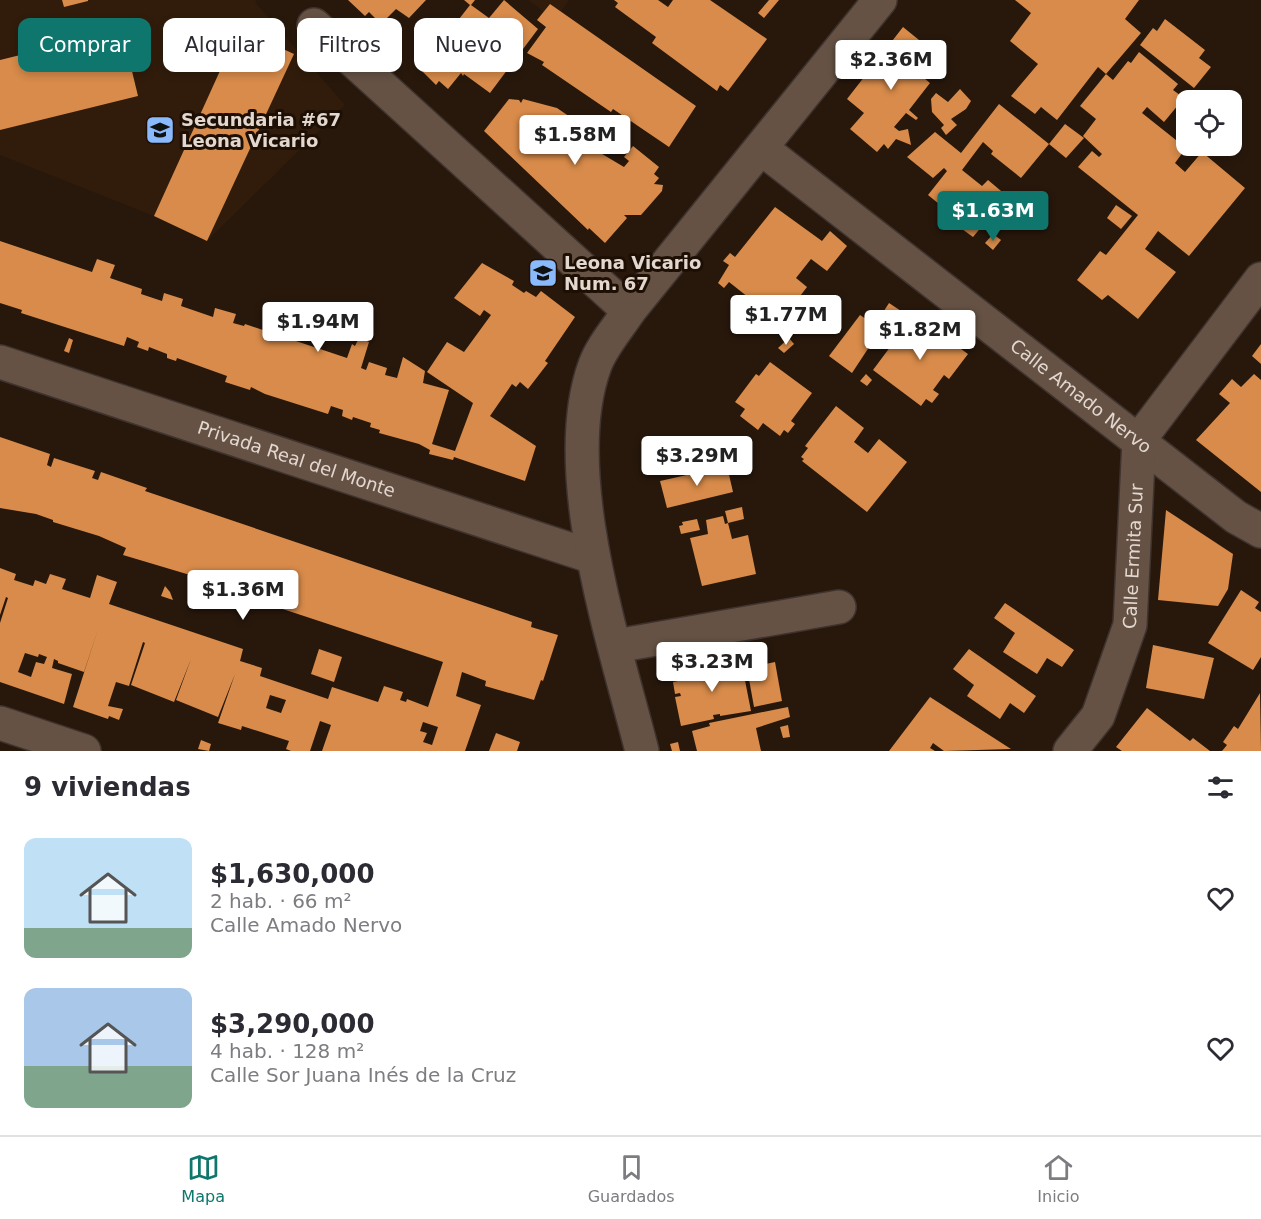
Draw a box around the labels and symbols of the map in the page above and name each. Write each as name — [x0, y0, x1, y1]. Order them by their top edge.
pin: $2.36M — [842, 40, 940, 91]
place label: Secundaria #67 Leona Vicario — [181, 109, 341, 151]
school or university icon: Secundaria #67 Leona Vicario — [144, 114, 176, 146]
pin: $1.58M — [526, 115, 624, 166]
pin: $1.63M — [944, 191, 1042, 242]
place label: Leona Vicario Num. 67 — [564, 252, 701, 294]
school or university icon: Leona Vicario Num. 67 — [527, 257, 559, 289]
pin: $1.77M — [737, 295, 835, 346]
pin: $1.94M — [269, 302, 367, 353]
pin: $1.82M — [871, 310, 969, 361]
street label: Calle Amado Nervo — [1006, 335, 1156, 457]
street label: Privada Real del Monte — [195, 417, 398, 501]
pin: $3.29M — [648, 436, 746, 487]
street label: Calle Ermita Sur — [1119, 483, 1147, 630]
pin: $1.36M — [194, 570, 292, 621]
pin: $3.23M — [663, 642, 761, 693]

